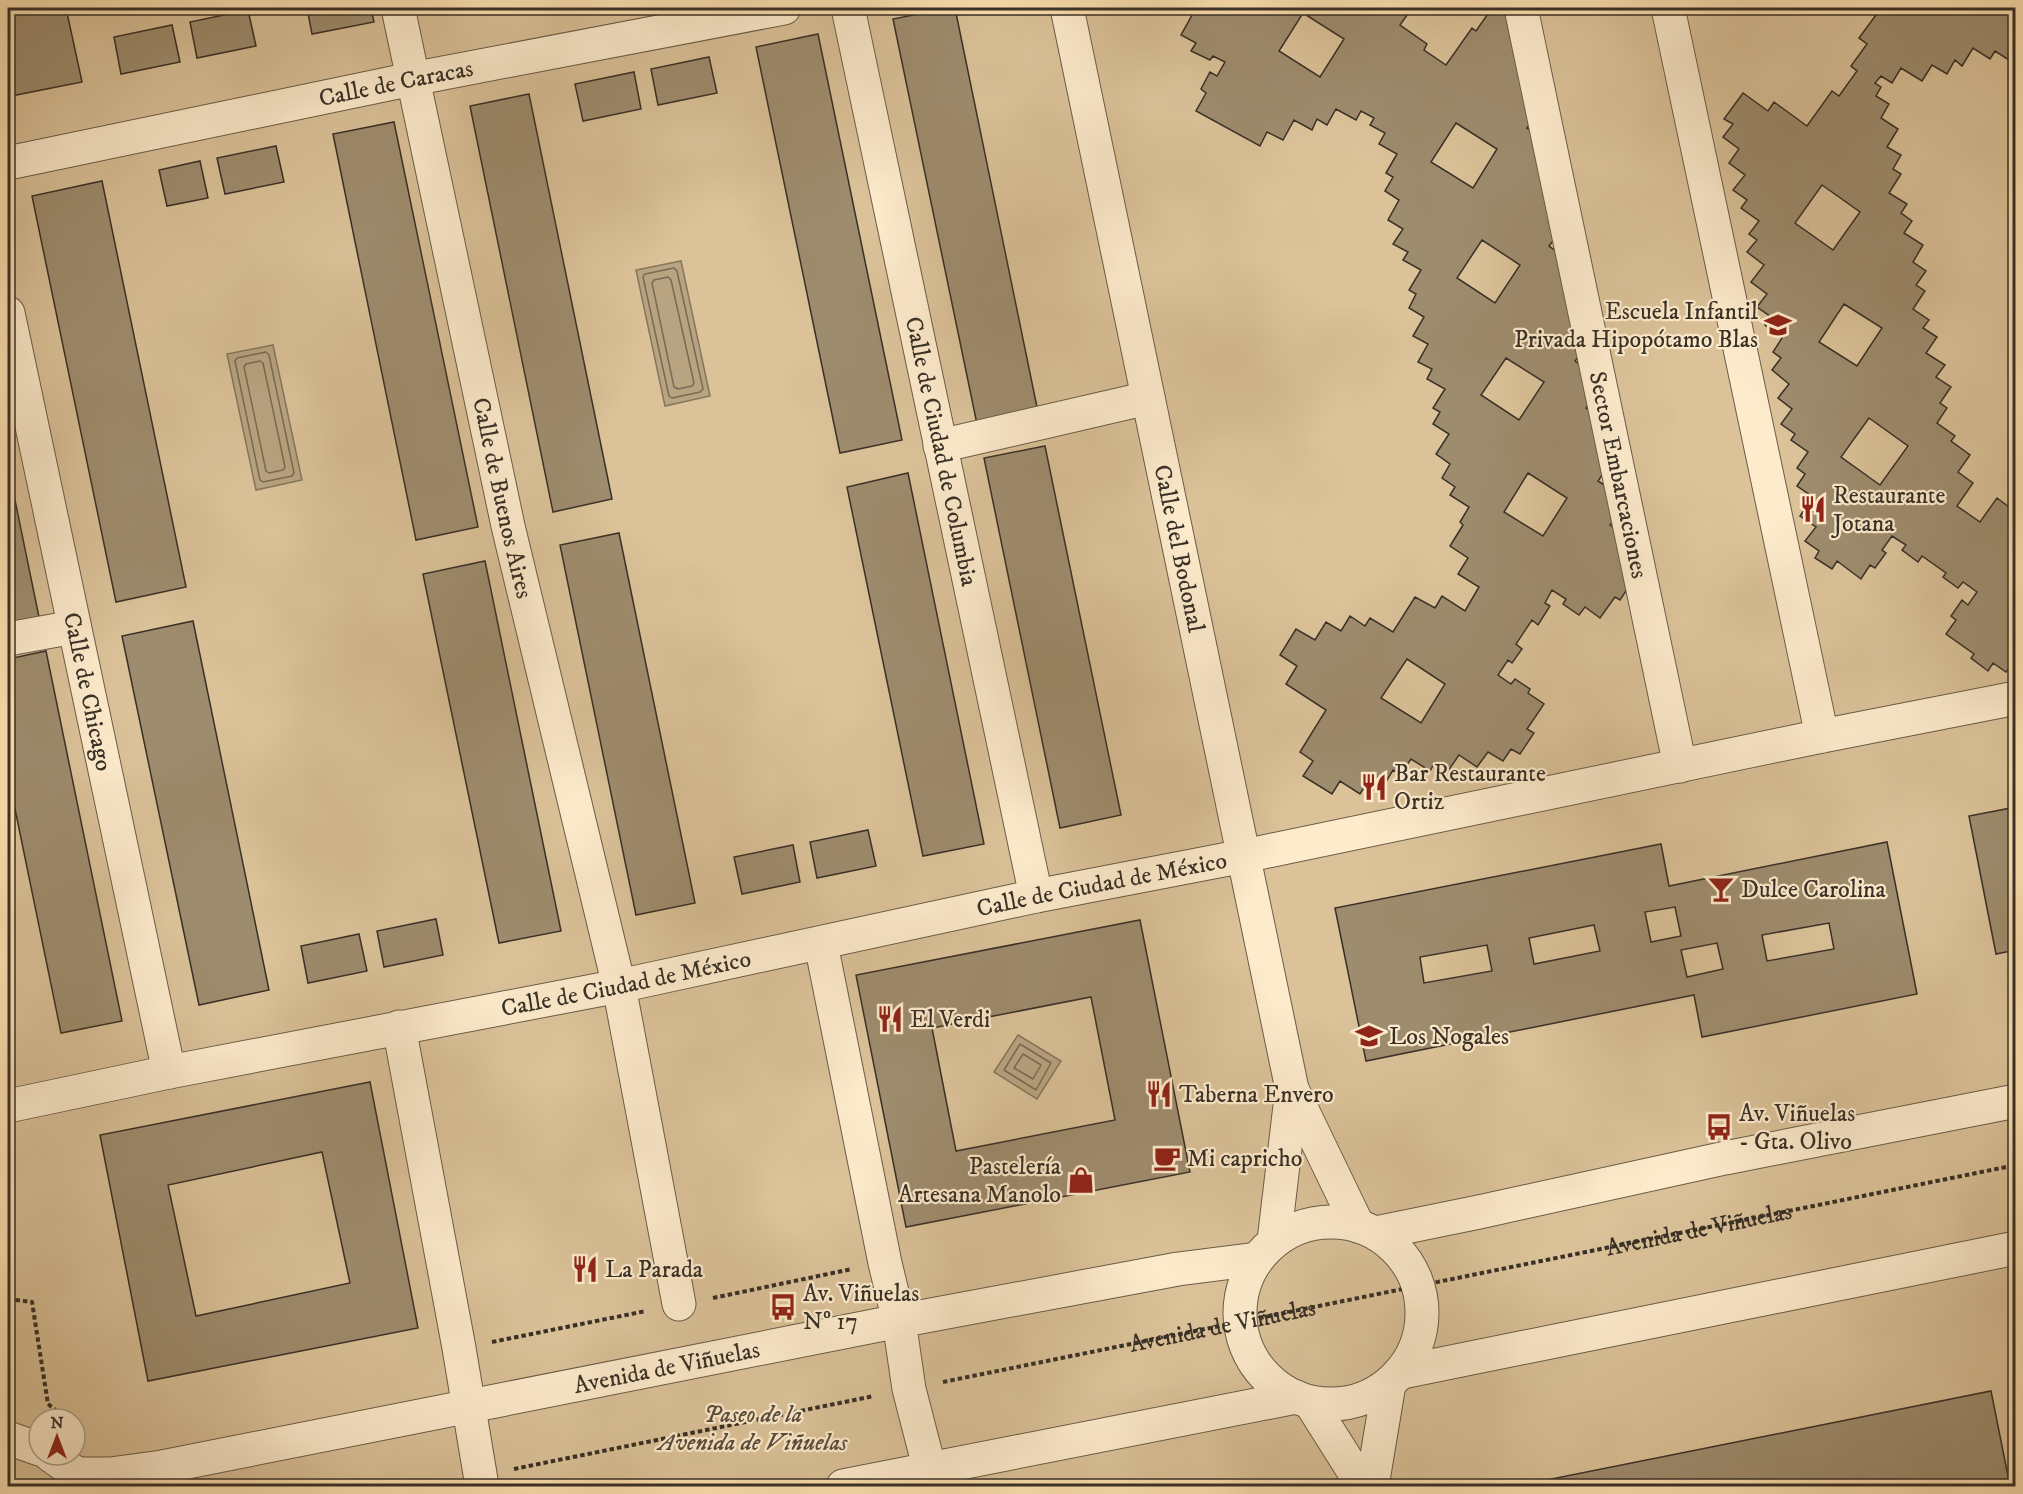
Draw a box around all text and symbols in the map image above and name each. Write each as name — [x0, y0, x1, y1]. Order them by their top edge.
street label: Calle de Caracas — [316, 54, 476, 114]
place label: Escuela Infantil Privada Hipopótamo Blas — [1514, 297, 1759, 355]
school or university icon: Escuela Infantil Privada Hipopótamo Blas — [1763, 310, 1793, 340]
street label: Calle de Ciudad de Columbia — [898, 314, 984, 590]
street label: Sector Embarcaciones — [1582, 369, 1654, 581]
street label: Calle de Buenos Aires — [465, 395, 539, 602]
street label: Calle del Bodonal — [1146, 462, 1211, 636]
place label: Restaurante Jotana — [1831, 481, 1945, 539]
restaurant icon: Restaurante Jotana — [1798, 494, 1828, 524]
street label: Calle de Chicago — [56, 610, 119, 774]
place label: Bar Restaurante Ortiz — [1394, 759, 1546, 817]
restaurant icon: Bar Restaurante Ortiz — [1359, 772, 1389, 802]
street label: Calle de Ciudad de México — [974, 846, 1229, 924]
bar icon: Dulce Carolina — [1706, 874, 1736, 904]
place label: Dulce Carolina — [1741, 875, 1887, 905]
street label: Calle de Ciudad de México — [499, 944, 754, 1024]
restaurant icon: El Verdi — [875, 1004, 905, 1034]
place label: El Verdi — [910, 1005, 990, 1035]
school or university icon: Los Nogales — [1354, 1021, 1384, 1051]
place label: Los Nogales — [1389, 1022, 1509, 1052]
restaurant icon: Taberna Envero — [1144, 1079, 1174, 1109]
place label: Taberna Envero — [1179, 1080, 1334, 1110]
place label: Av. Viñuelas - Gta. Olivo — [1739, 1099, 1855, 1157]
bus stop icon: Av. Viñuelas - Gta. Olivo — [1704, 1112, 1734, 1142]
cafe icon: Mi capricho — [1152, 1143, 1182, 1173]
place label: Mi capricho — [1187, 1144, 1302, 1174]
place label: Pastelería Artesana Manolo — [898, 1152, 1062, 1210]
shop icon: Pastelería Artesana Manolo — [1066, 1165, 1096, 1195]
street label: Avenida de Viñuelas — [1603, 1197, 1795, 1264]
restaurant icon: La Parada — [570, 1254, 600, 1284]
place label: La Parada — [605, 1255, 704, 1285]
place label: Av. Viñuelas Nº 17 — [803, 1279, 919, 1337]
bus stop icon: Av. Viñuelas Nº 17 — [768, 1292, 798, 1322]
street label: Avenida de Viñuelas — [1127, 1293, 1318, 1360]
street label: Avenida de Viñuelas — [571, 1335, 763, 1401]
park label: Paseo de la Avenida de Viñuelas — [656, 1400, 848, 1458]
north arrow — [27, 1407, 87, 1467]
text: N — [50, 1413, 64, 1433]

